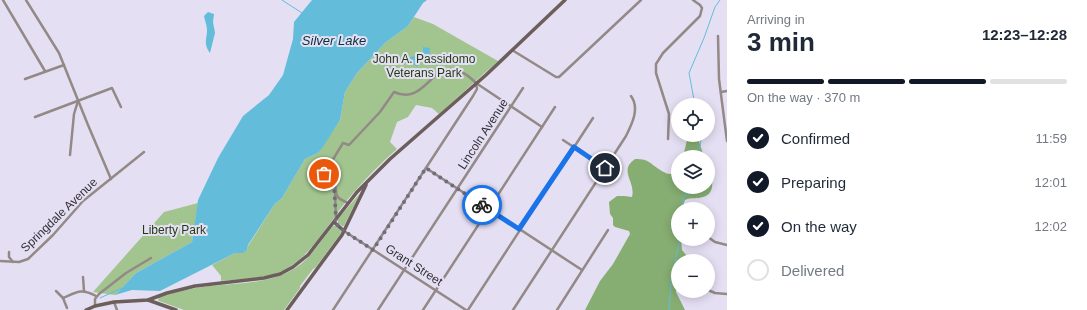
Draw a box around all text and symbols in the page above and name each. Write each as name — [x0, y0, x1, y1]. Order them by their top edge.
text: Arriving in — [747, 12, 805, 27]
text: 12:23–12:28 — [982, 26, 1067, 43]
text: 3 min — [747, 27, 815, 57]
water label: Silver Lake — [302, 33, 366, 48]
park label: John A. Passidomo Veterans Park — [373, 52, 476, 80]
text: On the way · 370 m — [747, 90, 860, 105]
street label: Lincoln Avenue — [455, 96, 511, 172]
map controls — [671, 98, 715, 298]
button: locate — [671, 98, 715, 142]
icon: check — [747, 127, 769, 149]
text: Confirmed — [781, 130, 850, 147]
text: 11:59 — [1035, 131, 1067, 146]
button: layers — [671, 150, 715, 194]
pin — [588, 151, 622, 185]
pin — [307, 157, 341, 191]
icon: home — [594, 157, 616, 179]
icon: bag — [313, 163, 335, 185]
icon: check — [747, 171, 769, 193]
text: Preparing — [781, 174, 846, 191]
street label: Springdale Avenue — [18, 175, 100, 255]
text: 12:01 — [1034, 175, 1067, 190]
courier — [462, 185, 502, 225]
icon: bike — [471, 194, 493, 216]
button: + — [671, 202, 715, 246]
icon: check — [747, 215, 769, 237]
text: On the way — [781, 218, 857, 235]
text: 12:02 — [1034, 219, 1067, 234]
park label: Liberty Park — [142, 223, 207, 237]
street label: Grant Street — [383, 241, 446, 289]
button: − — [671, 254, 715, 298]
text: Delivered — [781, 262, 844, 279]

